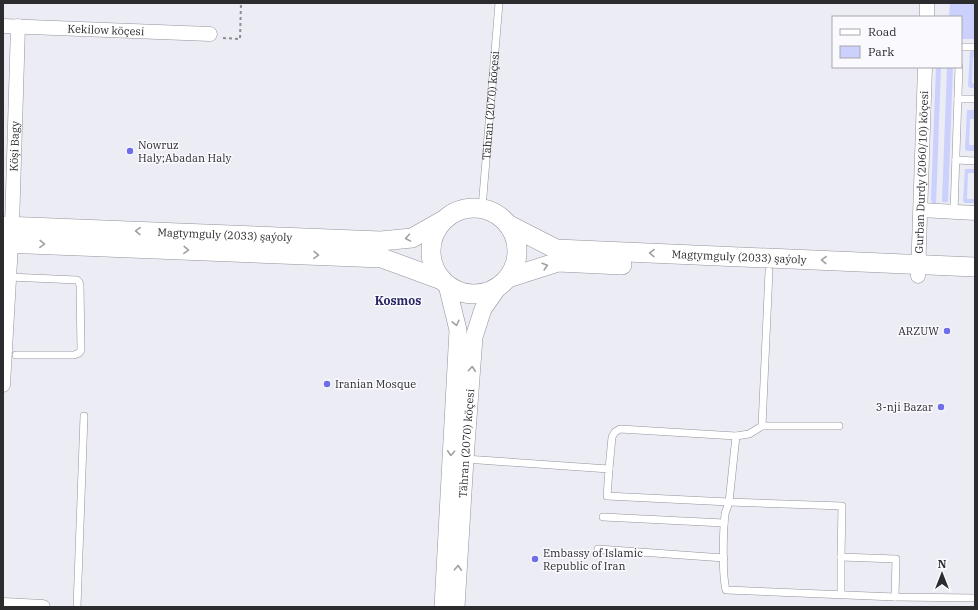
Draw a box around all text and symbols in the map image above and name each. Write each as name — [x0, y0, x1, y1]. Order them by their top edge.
legend — [832, 16, 962, 68]
street label: Kekilow köçesi — [67, 21, 145, 38]
text: Road — [868, 24, 897, 39]
text: Park — [868, 44, 894, 59]
street label: Tähran (2070) köçesi — [479, 50, 502, 160]
street label: Gurban Durdy (2060/10) köçesi — [912, 90, 931, 254]
street label: Köşi Bagy — [7, 121, 22, 172]
place label: Nowruz Haly;Abadan Haly — [138, 138, 231, 165]
marker: Nowruz Haly;Abadan Haly — [125, 146, 135, 156]
street label: Magtymguly (2033) şaýoly — [157, 225, 293, 244]
one-way arrow — [135, 227, 141, 236]
one-way arrow — [404, 233, 411, 242]
one-way arrow — [39, 240, 45, 249]
one-way arrow — [183, 246, 189, 254]
street label: Magtymguly (2033) şaýoly — [671, 247, 807, 267]
one-way arrow — [649, 249, 655, 257]
one-way arrow — [313, 251, 319, 259]
one-way arrow — [821, 256, 827, 264]
one-way arrow — [541, 262, 548, 271]
district label: Kosmos — [375, 293, 421, 308]
one-way arrow — [452, 320, 460, 326]
place label: ARZUW — [898, 324, 939, 338]
marker: ARZUW — [942, 326, 952, 336]
one-way arrow — [467, 366, 476, 372]
place label: Iranian Mosque — [335, 377, 416, 391]
marker: Iranian Mosque — [322, 379, 332, 389]
street label: Tähran (2070) köçesi — [456, 388, 477, 498]
place label: 3-nji Bazar — [876, 400, 933, 414]
marker: 3-nji Bazar — [936, 402, 946, 412]
one-way arrow — [447, 450, 456, 456]
place label: Embassy of Islamic Republic of Iran — [543, 546, 643, 573]
marker: Embassy of Islamic Republic of Iran — [530, 554, 540, 564]
north arrow — [922, 554, 962, 594]
text: N — [938, 557, 947, 571]
one-way arrow — [454, 565, 463, 571]

